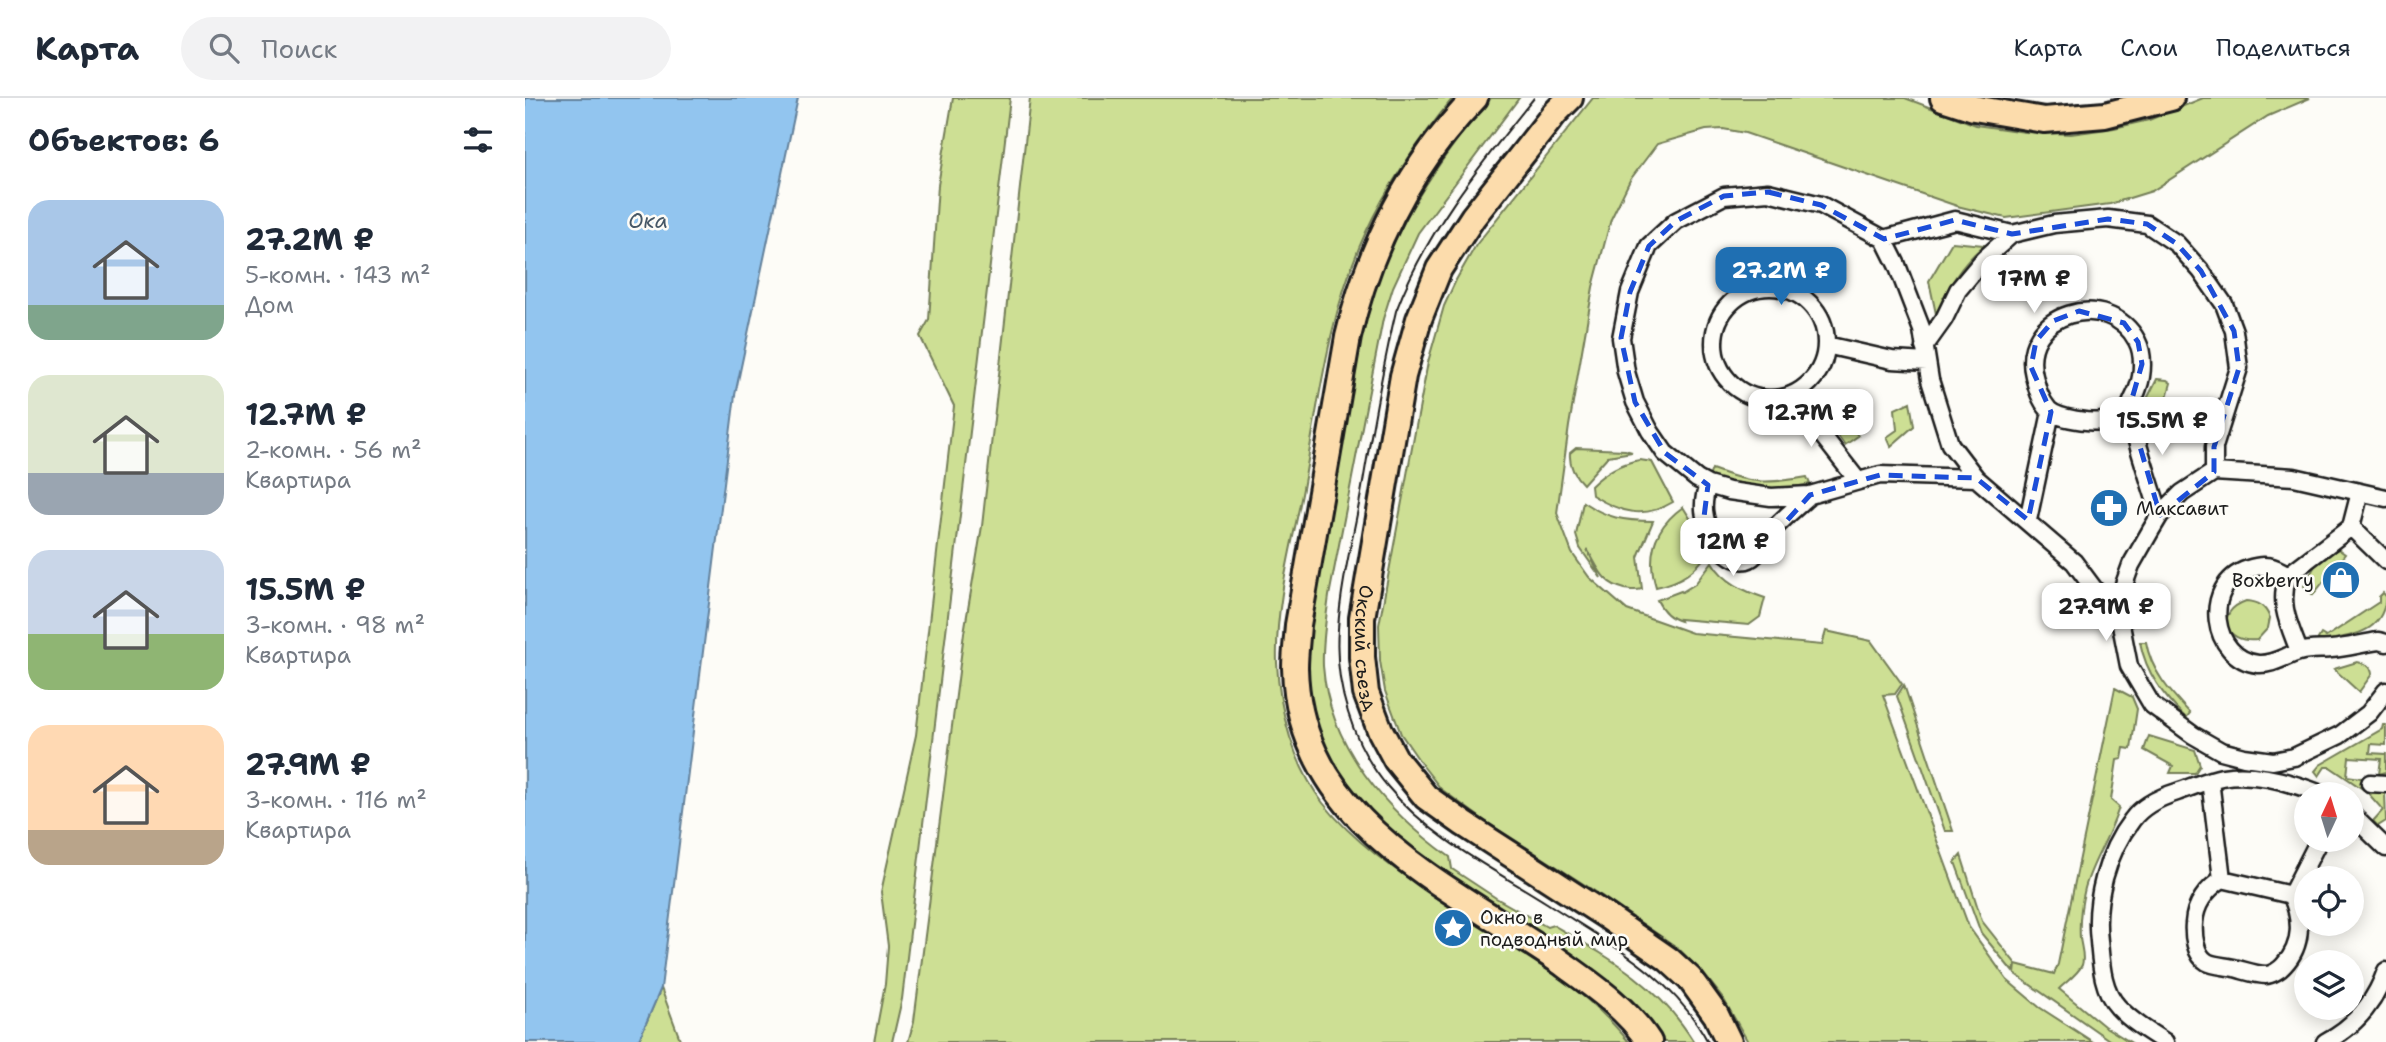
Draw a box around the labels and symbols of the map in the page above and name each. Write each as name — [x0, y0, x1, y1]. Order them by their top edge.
water label: Ока — [628, 207, 668, 235]
pin: 27.2M ₽ — [1716, 248, 1846, 307]
pin: 17M ₽ — [1985, 256, 2083, 315]
pin: 12.7M ₽ — [1746, 390, 1876, 449]
pin: 15.5M ₽ — [2097, 398, 2227, 457]
pharmacy icon: Максавит — [2088, 487, 2130, 529]
place label: Максавит — [2136, 496, 2229, 521]
pin: 12M ₽ — [1684, 518, 1782, 578]
shop icon: Boxberry — [2320, 559, 2362, 601]
place label: Boxberry — [2232, 568, 2314, 593]
street label: Окский съезд — [1350, 583, 1384, 714]
pin: 27.9M ₽ — [2041, 584, 2171, 643]
north arrow — [2294, 782, 2364, 852]
place label: Окно в подводный мир — [1480, 905, 1628, 952]
place icon: Окно в подводный мир — [1432, 907, 1474, 949]

